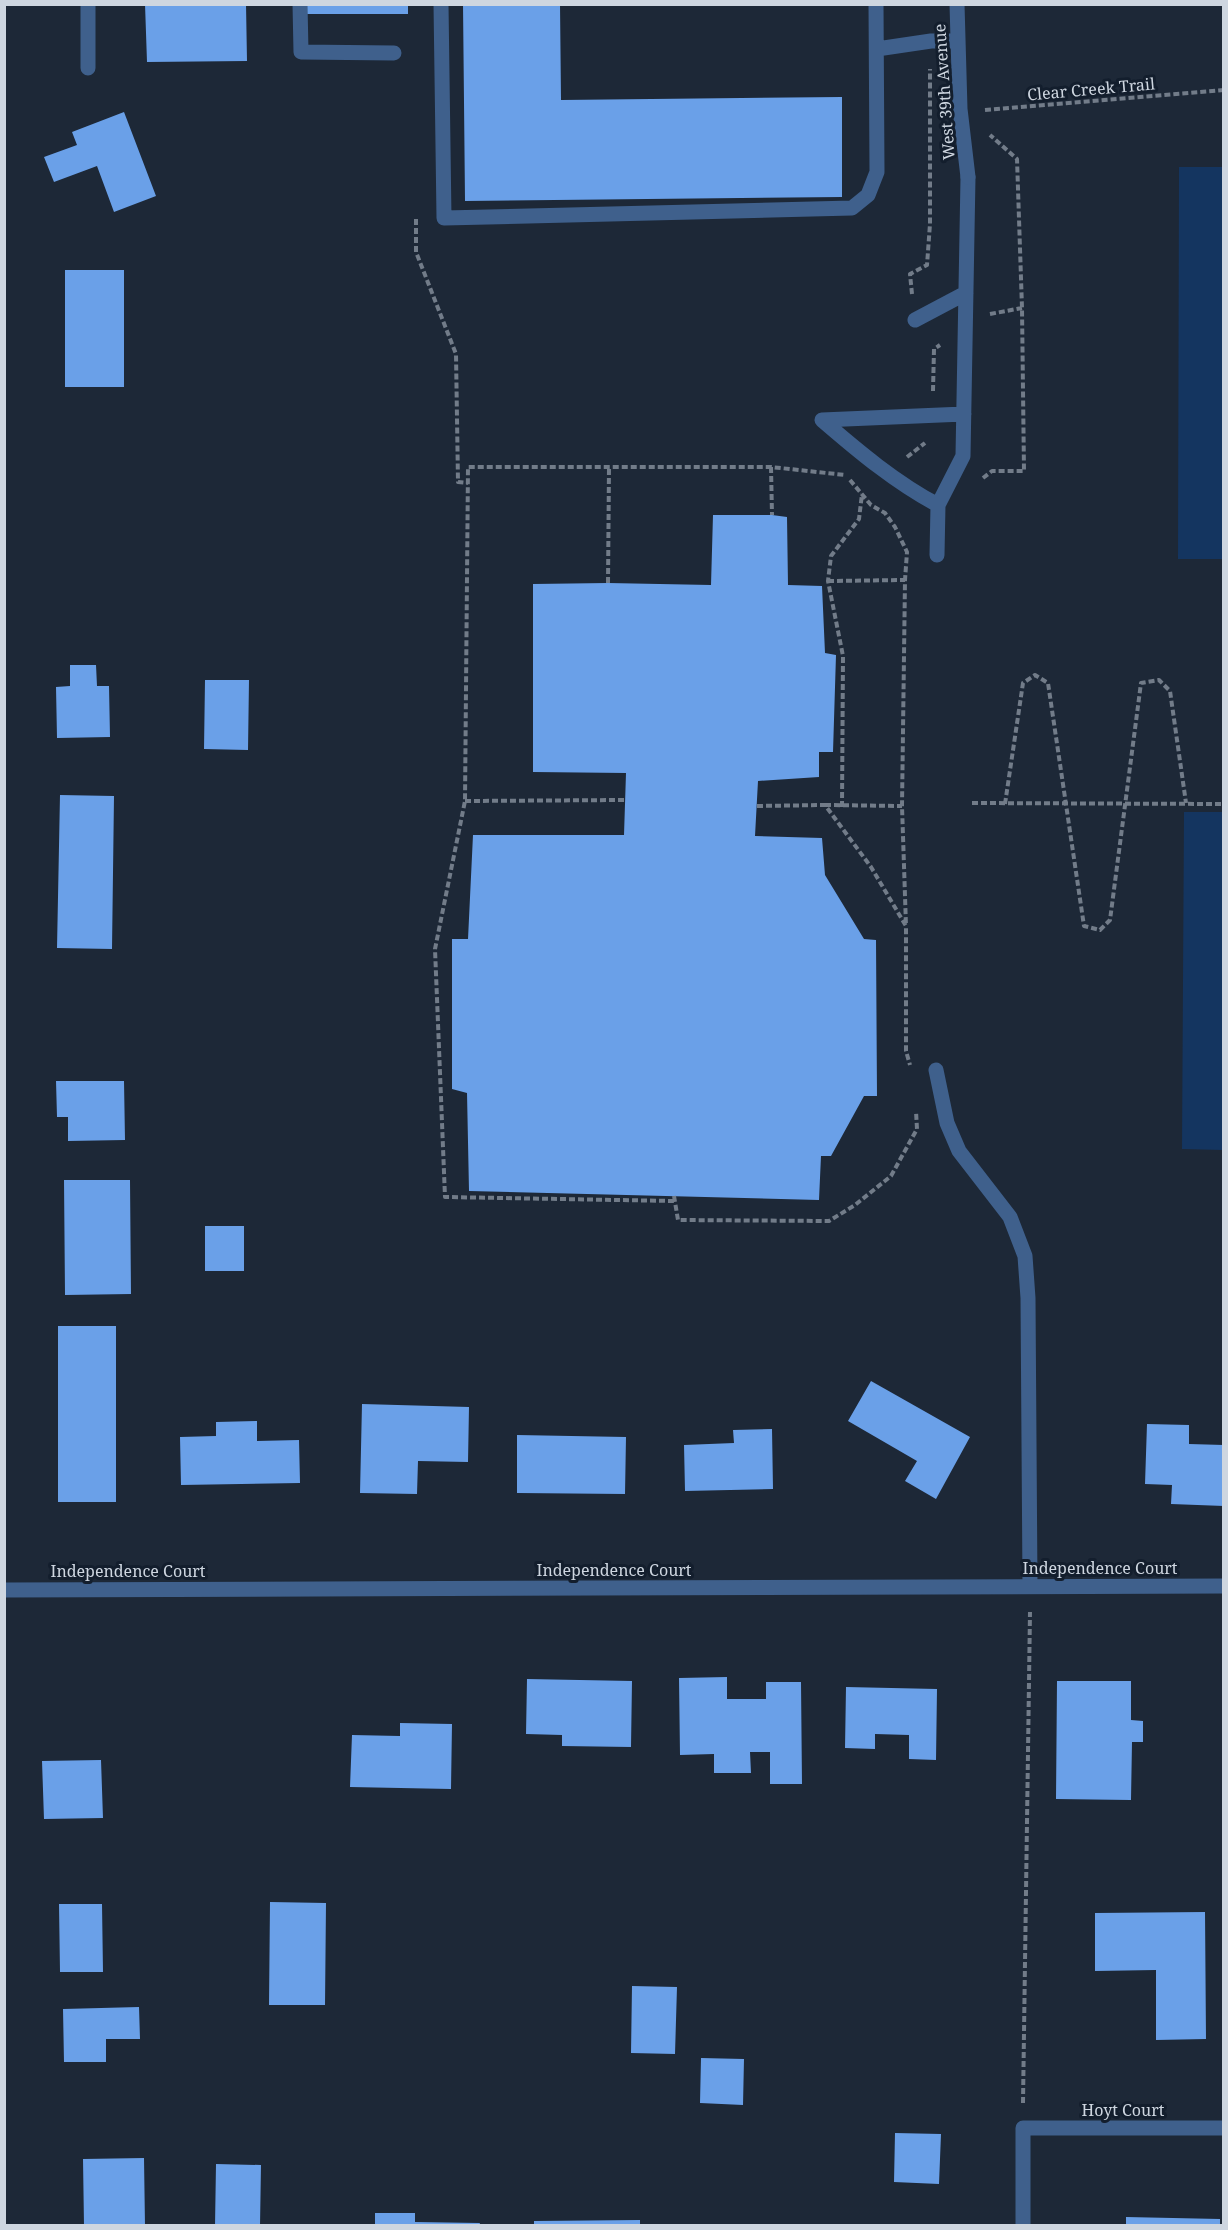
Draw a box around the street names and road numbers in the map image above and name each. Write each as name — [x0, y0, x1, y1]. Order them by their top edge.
street label: West 39th Avenue — [928, 23, 960, 161]
street label: Clear Creek Trail — [1026, 72, 1156, 106]
street label: Independence Court — [1023, 1557, 1178, 1579]
street label: Independence Court — [537, 1559, 692, 1581]
street label: Independence Court — [51, 1560, 206, 1582]
street label: Hoyt Court — [1082, 2099, 1165, 2121]

